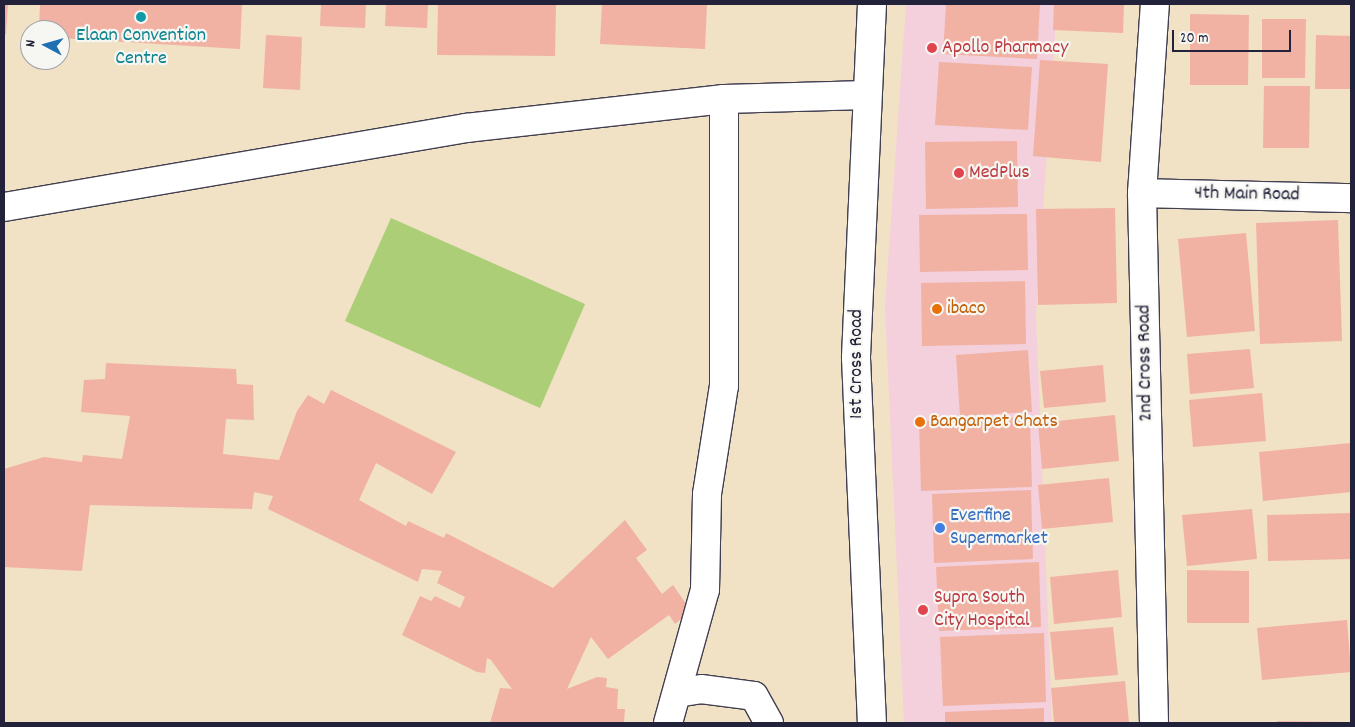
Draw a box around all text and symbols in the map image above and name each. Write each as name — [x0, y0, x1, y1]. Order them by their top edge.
marker: Elaan Convention Centre — [135, 11, 147, 23]
north arrow — [20, 20, 70, 70]
scale bar — [1175, 20, 1294, 52]
place label: Elaan Convention Centre — [76, 25, 206, 72]
text: 20 m — [1180, 28, 1208, 50]
place label: Apollo Pharmacy — [942, 36, 1068, 60]
text: N — [21, 39, 41, 48]
marker: Apollo Pharmacy — [926, 42, 938, 54]
place label: MedPlus — [969, 161, 1030, 185]
marker: MedPlus — [953, 167, 965, 179]
street label: 4th Main Road — [1194, 182, 1300, 208]
place label: ibaco — [947, 297, 986, 321]
marker: ibaco — [931, 303, 943, 315]
street label: 2nd Cross Road — [1133, 304, 1159, 422]
street label: 1st Cross Road — [845, 309, 869, 419]
place label: Bangarpet Chats — [930, 410, 1058, 434]
marker: Bangarpet Chats — [914, 416, 926, 428]
place label: Everfine Supermarket — [950, 504, 1048, 551]
marker: Everfine Supermarket — [934, 522, 946, 534]
place label: Supra South City Hospital — [934, 586, 1030, 633]
marker: Supra South City Hospital — [916, 603, 930, 617]

